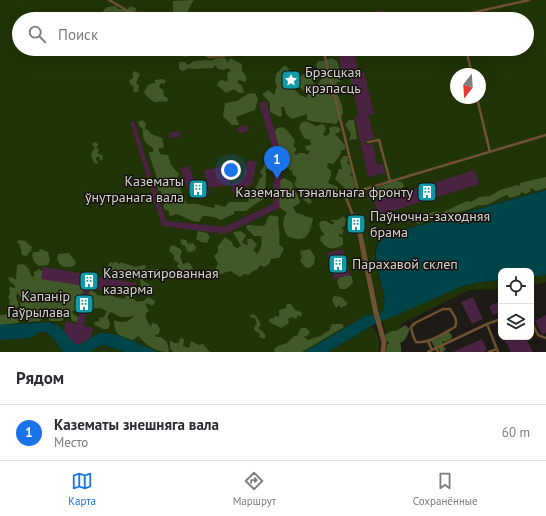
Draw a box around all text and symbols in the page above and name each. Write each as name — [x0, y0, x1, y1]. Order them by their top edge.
search box — [12, 12, 534, 56]
icon: search — [26, 23, 48, 45]
text: Поиск — [58, 25, 98, 44]
place label: Брэсцкая крэпасць — [305, 63, 361, 97]
north arrow — [450, 68, 486, 104]
place icon: Брэсцкая крэпасць — [280, 69, 302, 91]
pin: 1 — [264, 146, 290, 179]
your location — [221, 160, 241, 180]
place label: Казематы ўнутранага вала — [85, 172, 184, 206]
building icon: Казематы ўнутранага вала — [187, 178, 209, 200]
building icon: Казематы тэнальнага фронту — [416, 181, 438, 203]
place label: Казематы тэнальнага фронту — [235, 183, 413, 201]
place label: Паўночна-заходняя брама — [370, 207, 490, 241]
building icon: Паўночна-заходняя брама — [345, 213, 367, 235]
building icon: Парахавой склеп — [327, 253, 349, 275]
place label: Парахавой склеп — [352, 255, 458, 273]
place label: Казематированная казарма — [103, 264, 219, 298]
map controls — [498, 268, 534, 340]
button: locate — [498, 268, 534, 304]
building icon: Казематированная казарма — [78, 270, 100, 292]
place label: Капанір Гаўрылава — [7, 287, 70, 321]
building icon: Капанір Гаўрылава — [73, 293, 95, 315]
button: layers — [498, 304, 534, 340]
text: Рядом — [16, 367, 64, 389]
text: Казематы знешняга вала — [54, 415, 219, 434]
text: 1 — [25, 424, 33, 441]
text: 60 m — [502, 424, 530, 441]
text: Место — [54, 434, 88, 451]
tab: Карта — [68, 470, 96, 508]
tab: Маршрут — [233, 470, 276, 508]
tab: Сохранённые — [413, 470, 478, 508]

